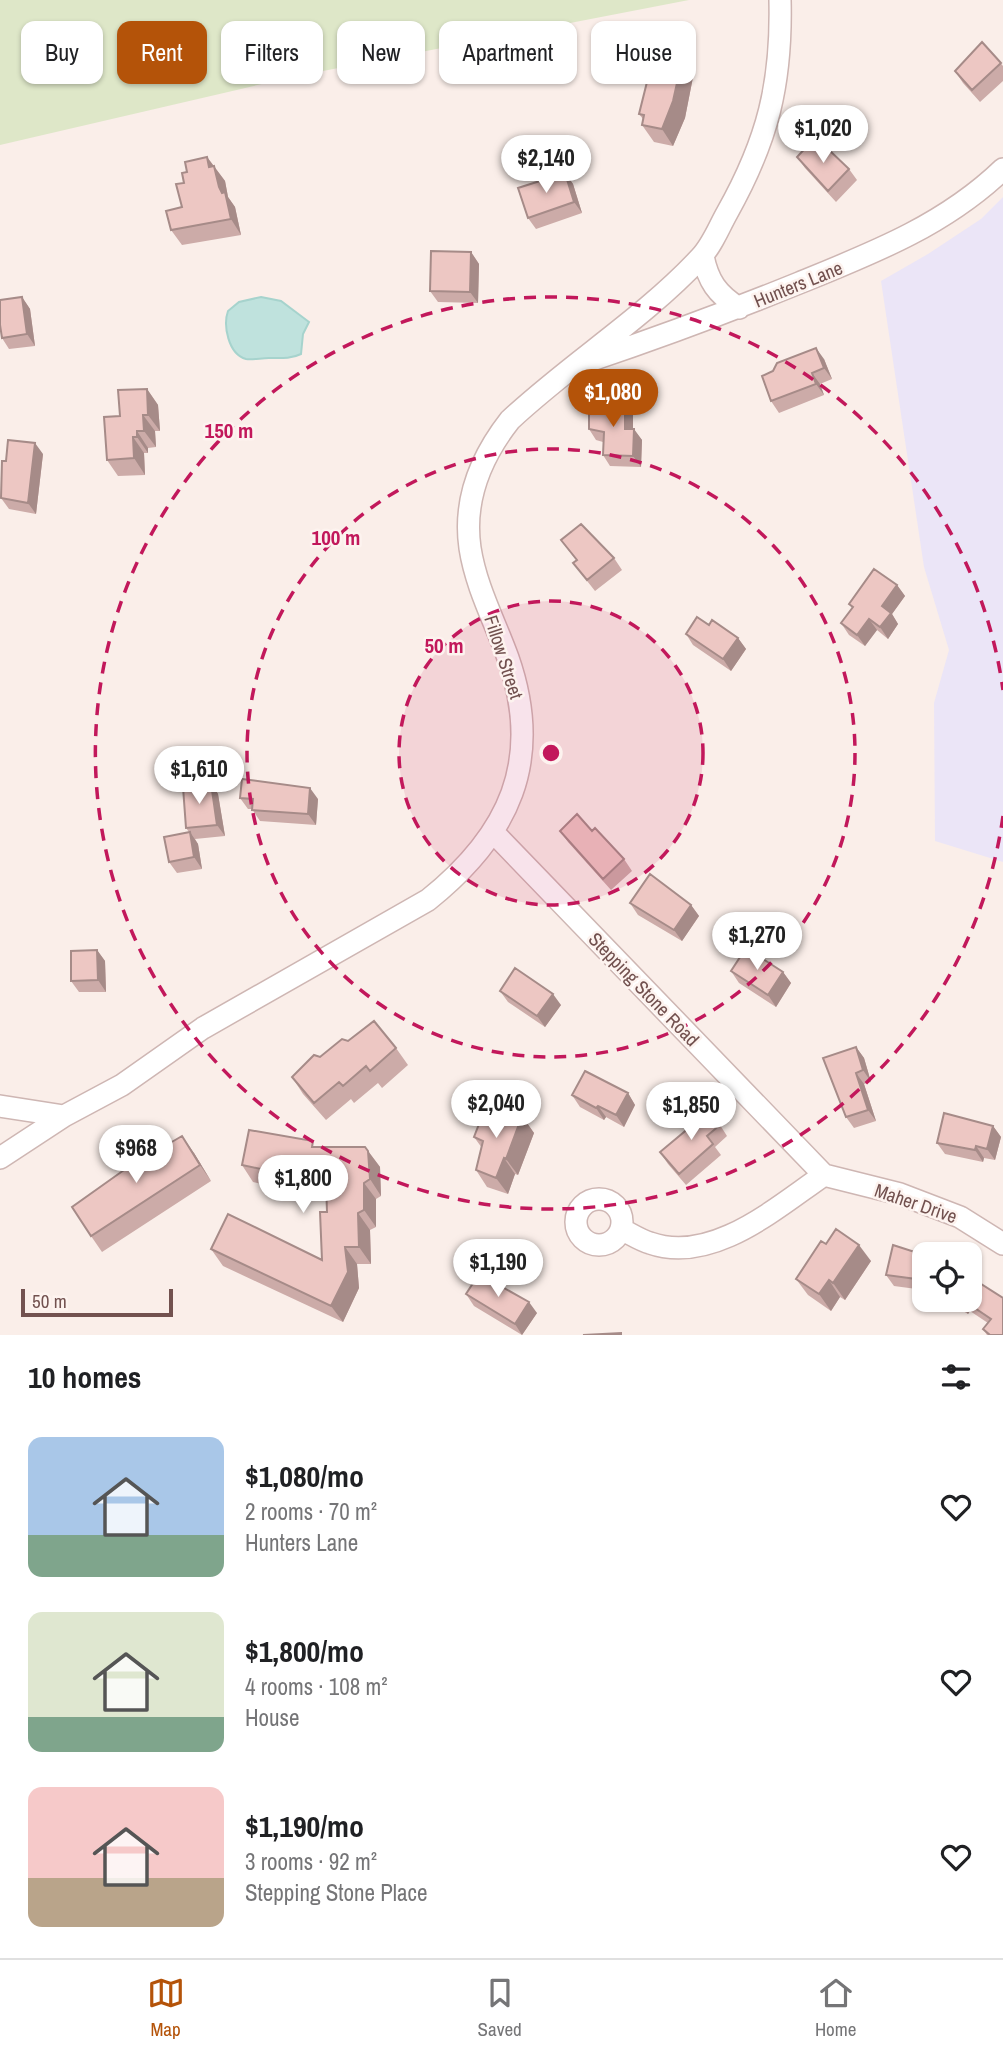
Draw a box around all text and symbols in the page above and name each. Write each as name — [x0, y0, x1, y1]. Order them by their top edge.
chip: Buy — [21, 21, 103, 84]
chip: Rent — [117, 21, 207, 84]
chip: Filters — [221, 21, 323, 84]
chip: New — [337, 21, 425, 84]
chip: Apartment — [439, 21, 577, 84]
chip: House — [591, 21, 696, 84]
pin: $1,020 — [766, 106, 880, 165]
text: $1,020 — [794, 112, 852, 143]
pin: $2,140 — [489, 136, 603, 195]
text: $2,140 — [517, 142, 575, 173]
street label: Hunters Lane — [750, 254, 846, 314]
pin: $1,080 — [556, 370, 670, 429]
text: $1,080 — [584, 376, 642, 407]
text: 150 m — [205, 416, 253, 445]
text: 100 m — [312, 523, 360, 552]
street label: Fillow Street — [478, 612, 530, 703]
text: 50 m — [424, 631, 464, 660]
centre of rings — [539, 741, 563, 765]
pin: $1,610 — [142, 746, 256, 806]
text: $1,610 — [170, 753, 228, 784]
pin: $1,270 — [700, 912, 814, 972]
text: $1,270 — [728, 919, 786, 950]
street label: Stepping Stone Road — [583, 926, 705, 1052]
pin: $2,040 — [439, 1080, 553, 1140]
pin: $1,850 — [634, 1082, 748, 1142]
text: $2,040 — [467, 1087, 525, 1118]
text: $1,850 — [662, 1089, 720, 1120]
pin: $968 — [95, 1126, 177, 1185]
text: $968 — [115, 1132, 157, 1163]
pin: $1,800 — [246, 1156, 360, 1215]
text: $1,800 — [274, 1162, 332, 1193]
street label: Maher Drive — [871, 1177, 961, 1229]
pin: $1,190 — [441, 1240, 555, 1299]
map controls — [912, 1242, 982, 1312]
button: locate — [912, 1242, 982, 1312]
text: $1,190 — [469, 1246, 527, 1277]
scale bar — [21, 1286, 173, 1318]
text: 50 m — [32, 1288, 67, 1314]
text: 10 homes — [28, 1357, 142, 1397]
icon: filters — [937, 1358, 975, 1396]
text: $1,080/mo — [245, 1456, 364, 1496]
icon: home — [84, 1465, 168, 1549]
icon: heart — [937, 1488, 975, 1526]
text: 2 rooms · 70 m² — [245, 1496, 377, 1527]
text: Hunters Lane — [245, 1527, 358, 1558]
text: $1,800/mo — [245, 1631, 364, 1671]
icon: home — [84, 1640, 168, 1724]
icon: heart — [937, 1663, 975, 1701]
text: 4 rooms · 108 m² — [245, 1671, 388, 1702]
text: House — [245, 1702, 300, 1733]
text: $1,190/mo — [245, 1806, 364, 1846]
icon: home — [84, 1815, 168, 1899]
icon: heart — [937, 1838, 975, 1876]
text: 3 rooms · 92 m² — [245, 1846, 377, 1877]
text: Stepping Stone Place — [245, 1877, 427, 1908]
tab: Map — [147, 1974, 185, 2042]
tab: Saved — [478, 1974, 522, 2042]
tab: Home — [815, 1974, 856, 2042]

